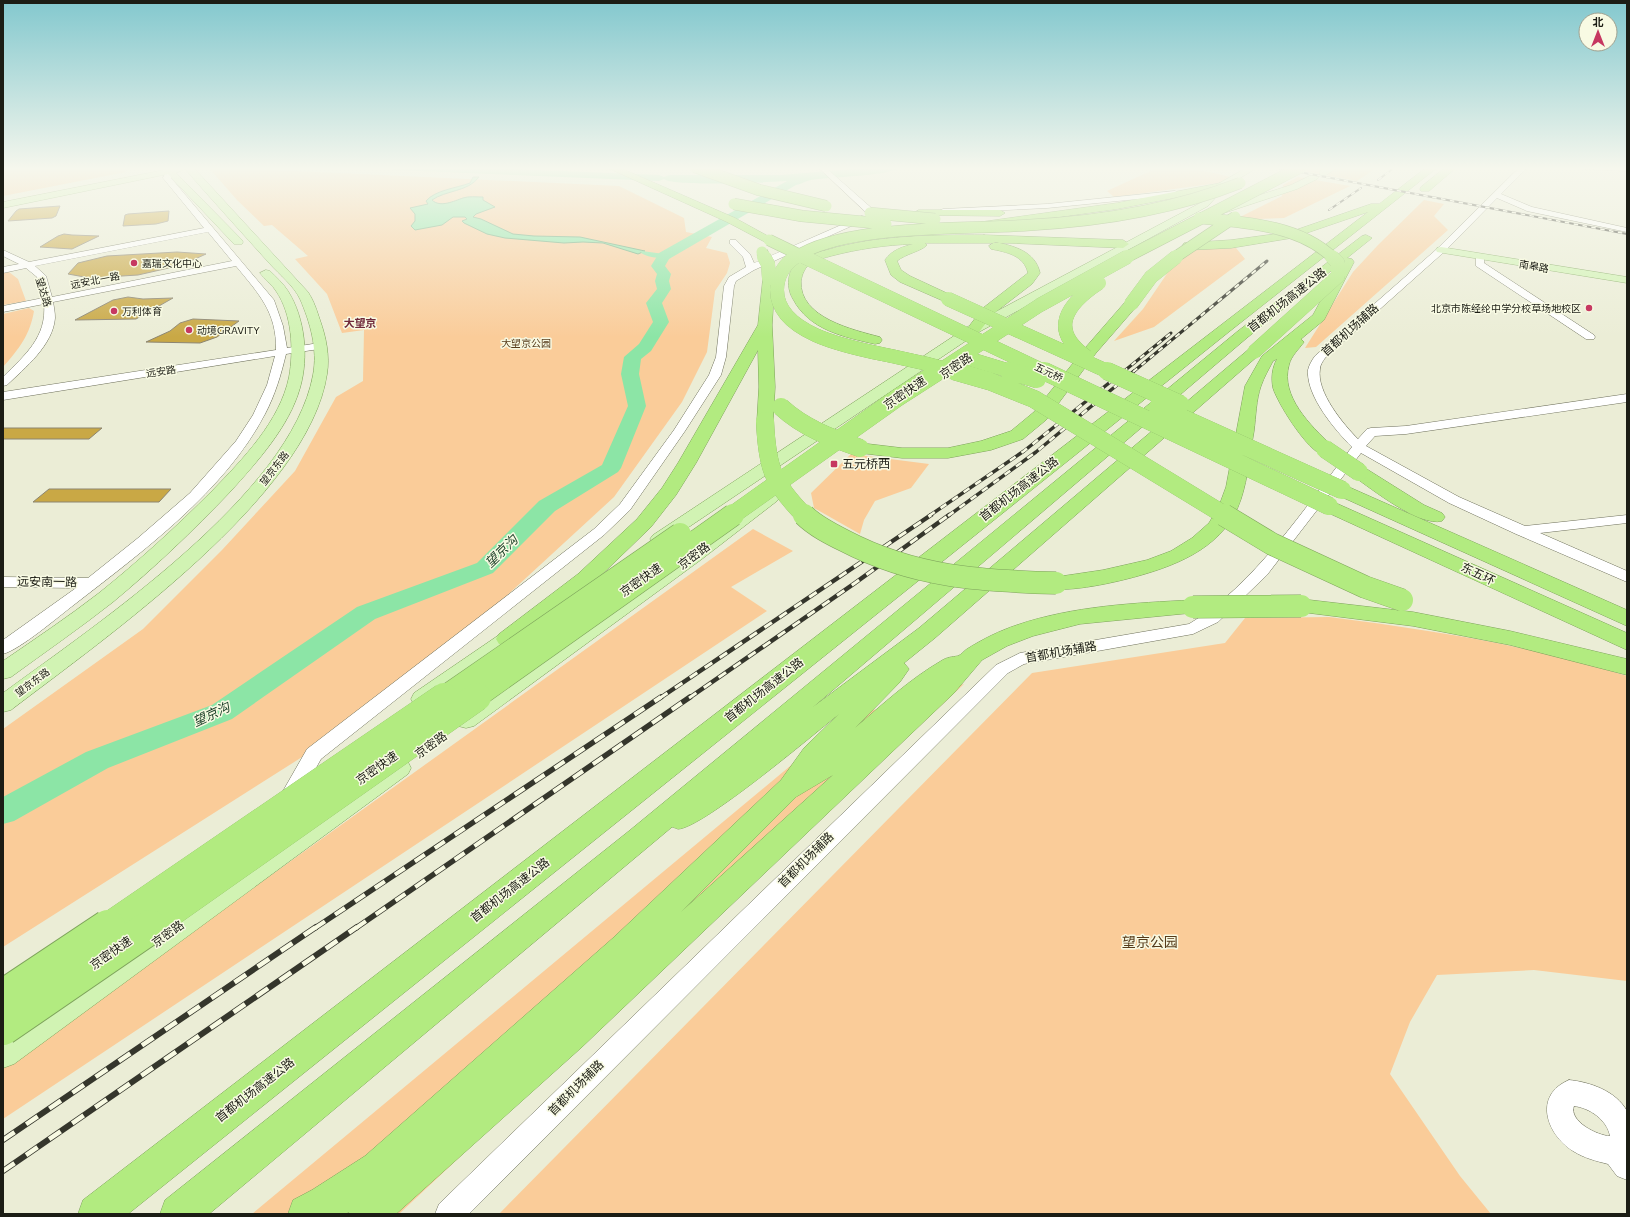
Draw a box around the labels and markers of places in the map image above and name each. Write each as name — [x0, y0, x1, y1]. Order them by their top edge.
place label: 嘉瑞文化中心 — [142, 257, 202, 269]
marker: 嘉瑞文化中心 — [129, 258, 139, 268]
place label: 北京市陈经纶中学分校草场地校区 — [1431, 302, 1581, 314]
marker: 北京市陈经纶中学分校草场地校区 — [1584, 303, 1594, 313]
place label: 万利体育 — [122, 305, 162, 317]
marker: 万利体育 — [109, 306, 119, 316]
place label: 动境GRAVITY — [197, 324, 260, 336]
marker: 动境GRAVITY — [184, 325, 194, 335]
place label: 五元桥西 — [842, 456, 890, 470]
marker: 五元桥西 — [829, 459, 839, 469]

